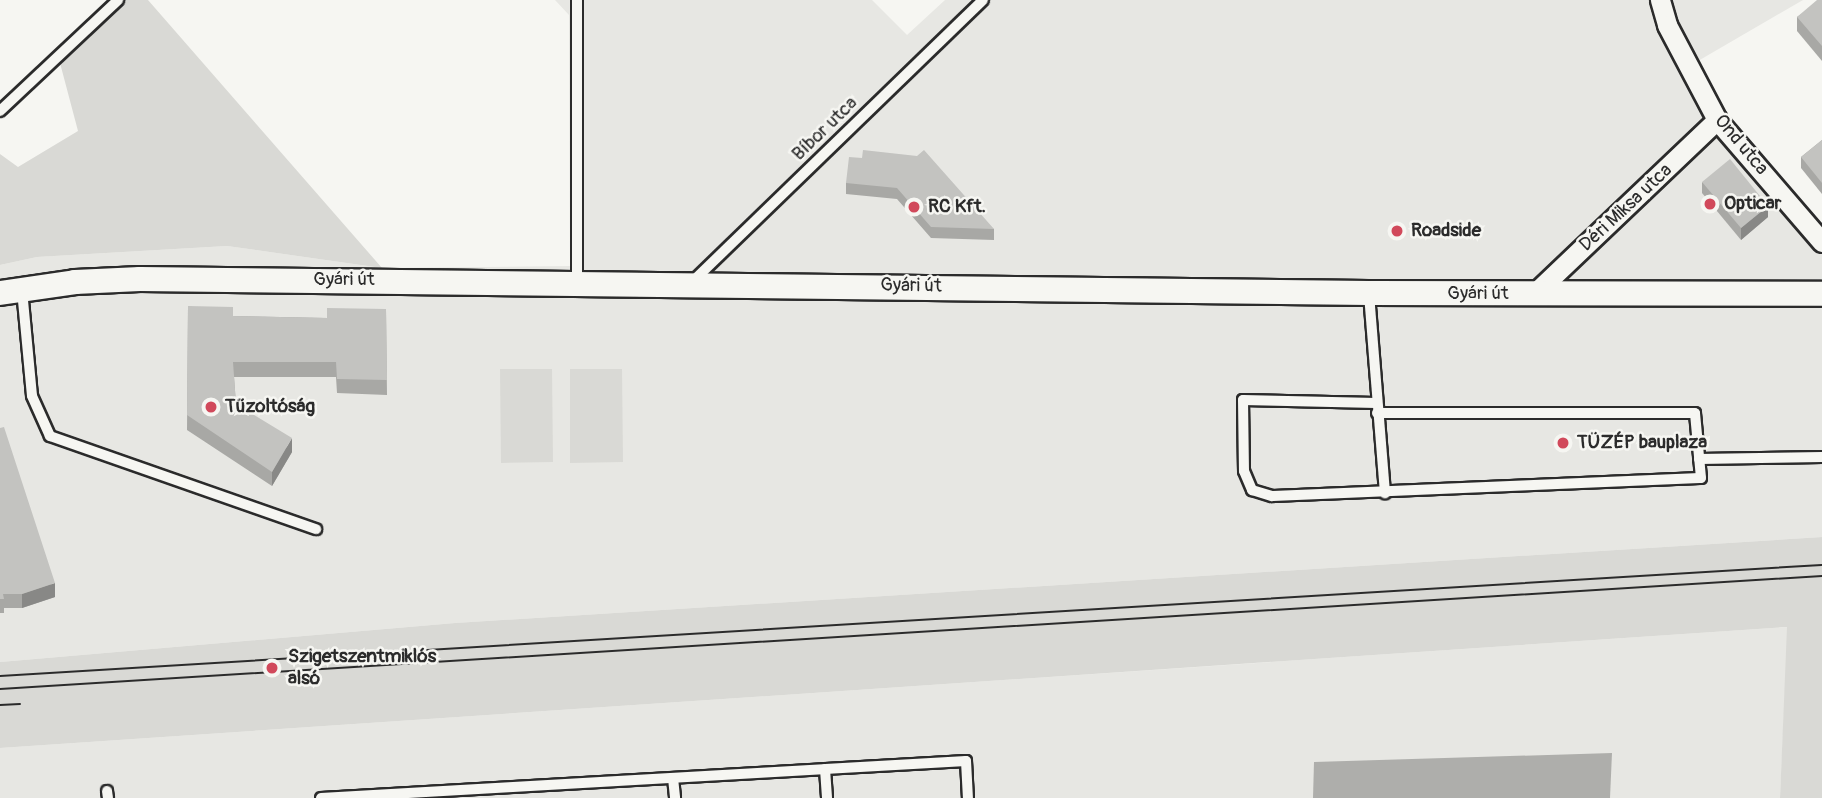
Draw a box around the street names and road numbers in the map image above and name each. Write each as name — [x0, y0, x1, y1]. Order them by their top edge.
street label: Bíbor utca — [788, 92, 862, 166]
street label: Ond utca — [1709, 110, 1773, 180]
street label: Déri Miksa utca — [1575, 159, 1677, 257]
street label: Gyári út — [313, 269, 375, 291]
street label: Gyári út — [880, 274, 942, 298]
street label: Gyári út — [1447, 283, 1509, 305]

